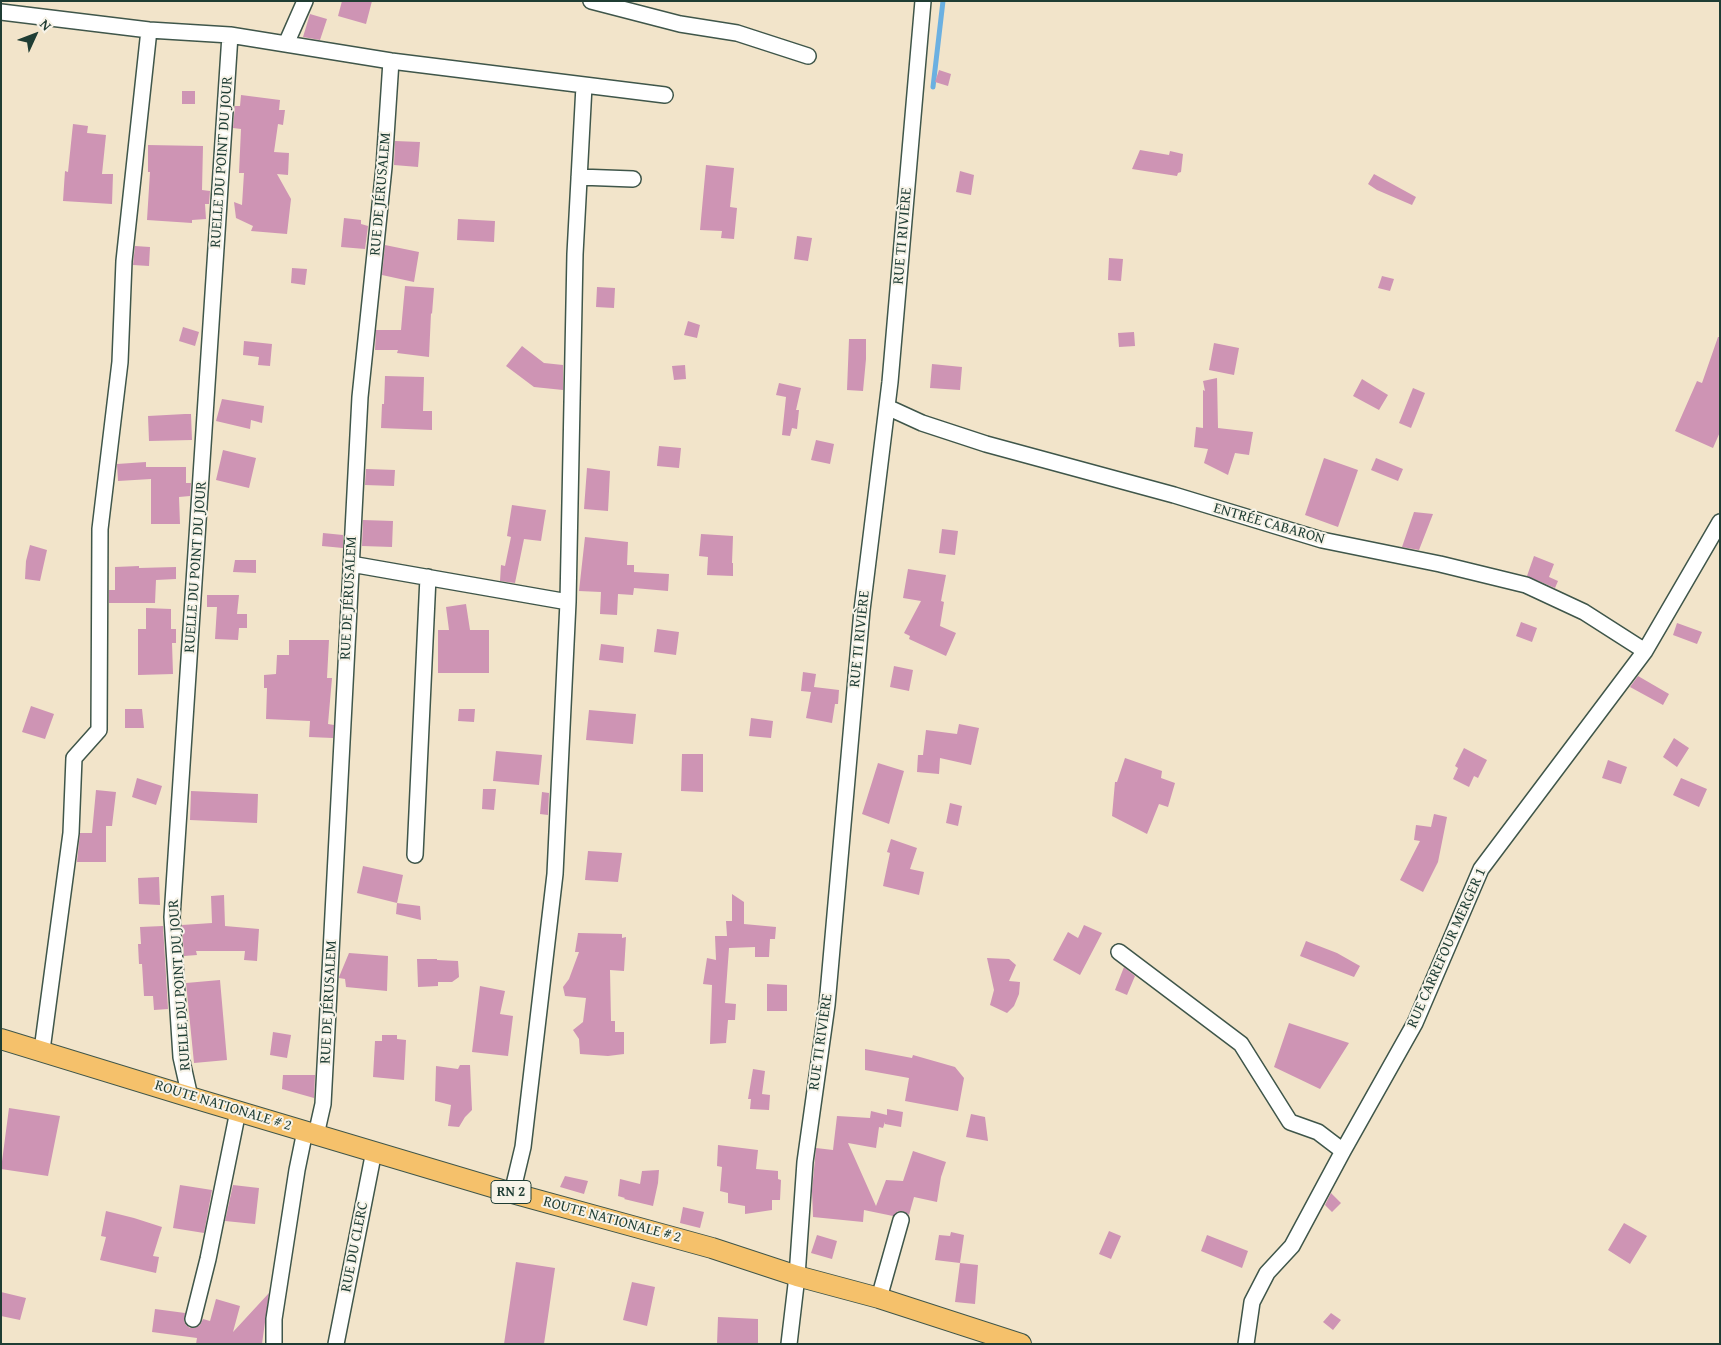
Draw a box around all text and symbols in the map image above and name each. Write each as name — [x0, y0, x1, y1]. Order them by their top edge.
north arrow — [10, 10, 60, 60]
text: N — [35, 15, 56, 35]
street label: RUELLE DU POINT DU JOUR — [207, 76, 237, 248]
street label: RUE DE JÉRUSALEM — [367, 132, 395, 256]
street label: RUE TI RIVIÈRE — [890, 187, 916, 285]
street label: RUELLE DU POINT DU JOUR — [181, 481, 211, 653]
street label: ENTRÉE CABARON — [1211, 500, 1327, 548]
street label: RUE DE JÉRUSALEM — [337, 536, 361, 660]
street label: RUE TI RIVIÈRE — [846, 590, 874, 688]
street label: RUE CARREFOUR MERGER 1 — [1404, 865, 1490, 1031]
street label: RUELLE DU POINT DU JOUR — [165, 899, 195, 1071]
street label: RUE DE JÉRUSALEM — [317, 940, 341, 1064]
street label: RUE TI RIVIÈRE — [805, 993, 837, 1091]
street label: ROUTE NATIONALE # 2 — [152, 1077, 294, 1135]
road number: RN 2 — [491, 1180, 531, 1204]
street label: ROUTE NATIONALE # 2 — [541, 1193, 683, 1247]
street label: RUE DU CLERC — [337, 1200, 373, 1294]

